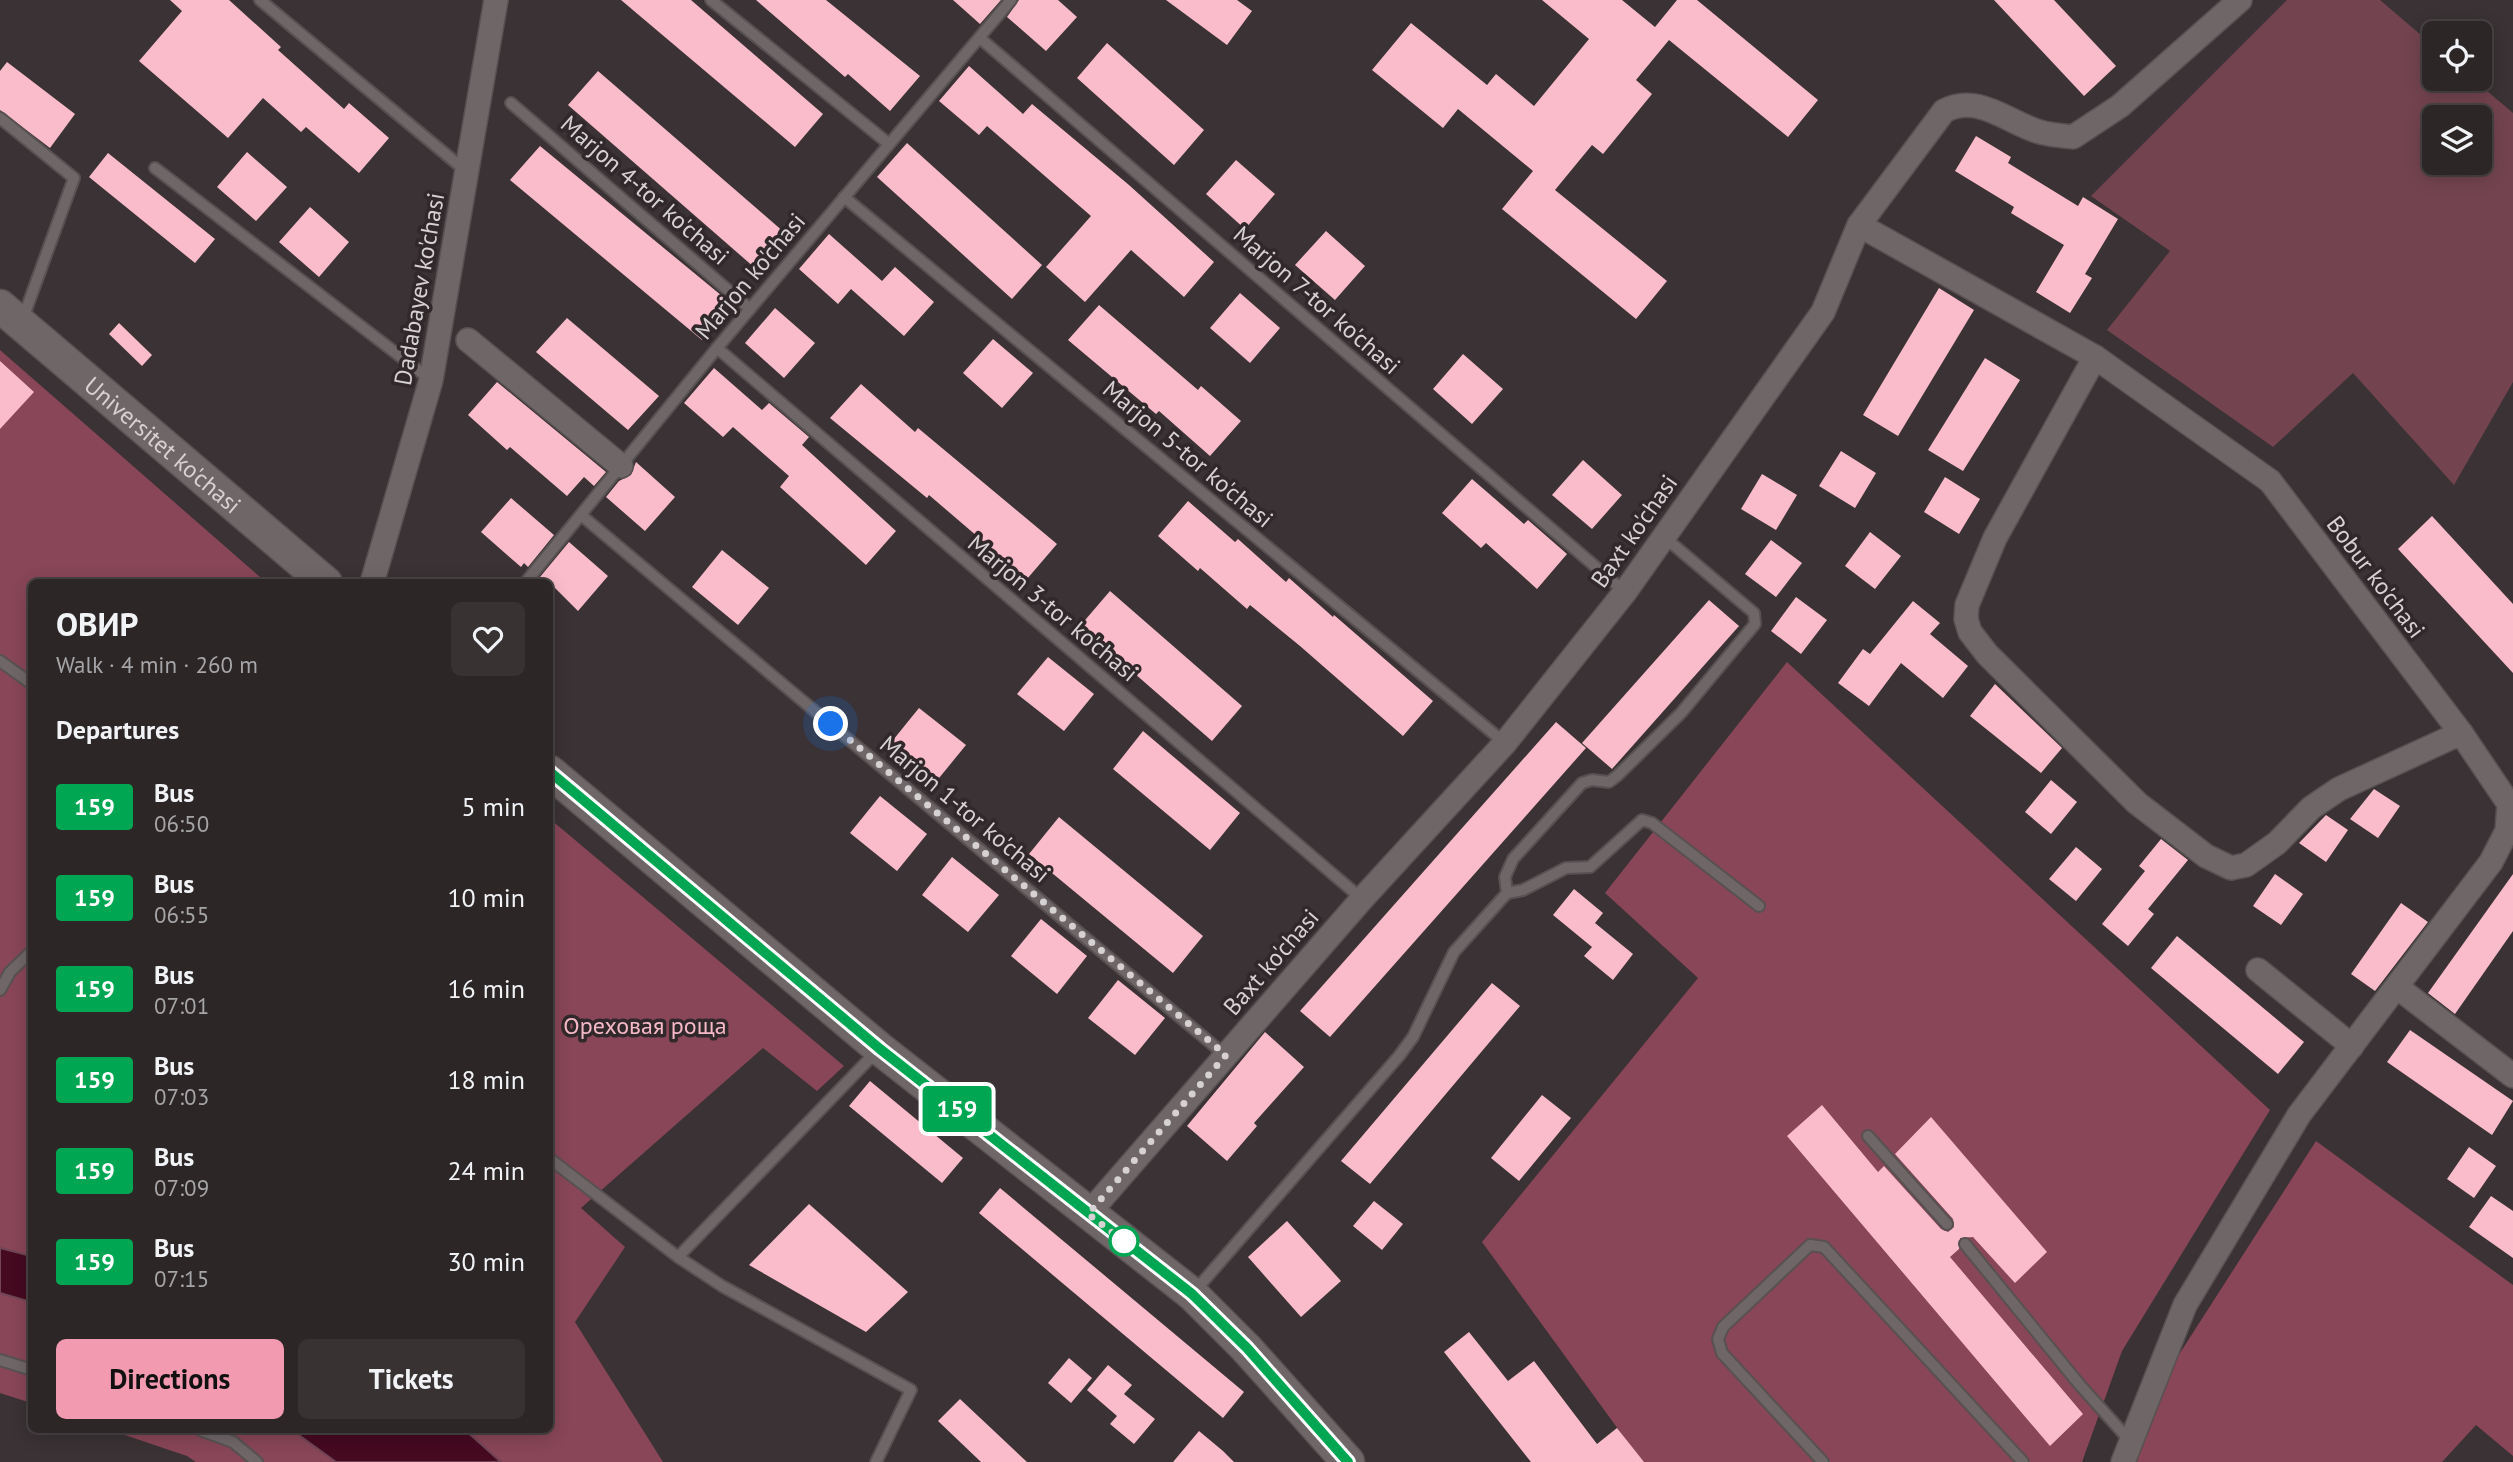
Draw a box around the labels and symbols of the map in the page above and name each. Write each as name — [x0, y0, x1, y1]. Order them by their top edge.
street label: Marjon 4-tor ko'chasi — [554, 108, 736, 272]
street label: Dadabayev ko'chasi — [387, 190, 451, 388]
street label: Marjon ko'chasi — [688, 206, 812, 346]
street label: Marjon 7-tor ko'chasi — [1227, 219, 1407, 381]
street label: Universitet ko'chasi — [78, 369, 248, 520]
street label: Marjon 5-tor ko'chasi — [1096, 374, 1280, 534]
street label: Baxt ko'chasi — [1584, 469, 1684, 593]
street label: Bobur ko'chasi — [2320, 510, 2432, 644]
street label: Marjon 3-tor ko'chasi — [961, 528, 1145, 688]
your location — [813, 706, 848, 741]
street label: Marjon 1-tor ko'chasi — [873, 729, 1057, 889]
street label: Baxt ko'chasi — [1216, 902, 1326, 1022]
park label: Ореховая роща — [563, 1010, 727, 1041]
line badge: 159 — [917, 1086, 997, 1132]
unlabelled marker — [1109, 1226, 1139, 1256]

